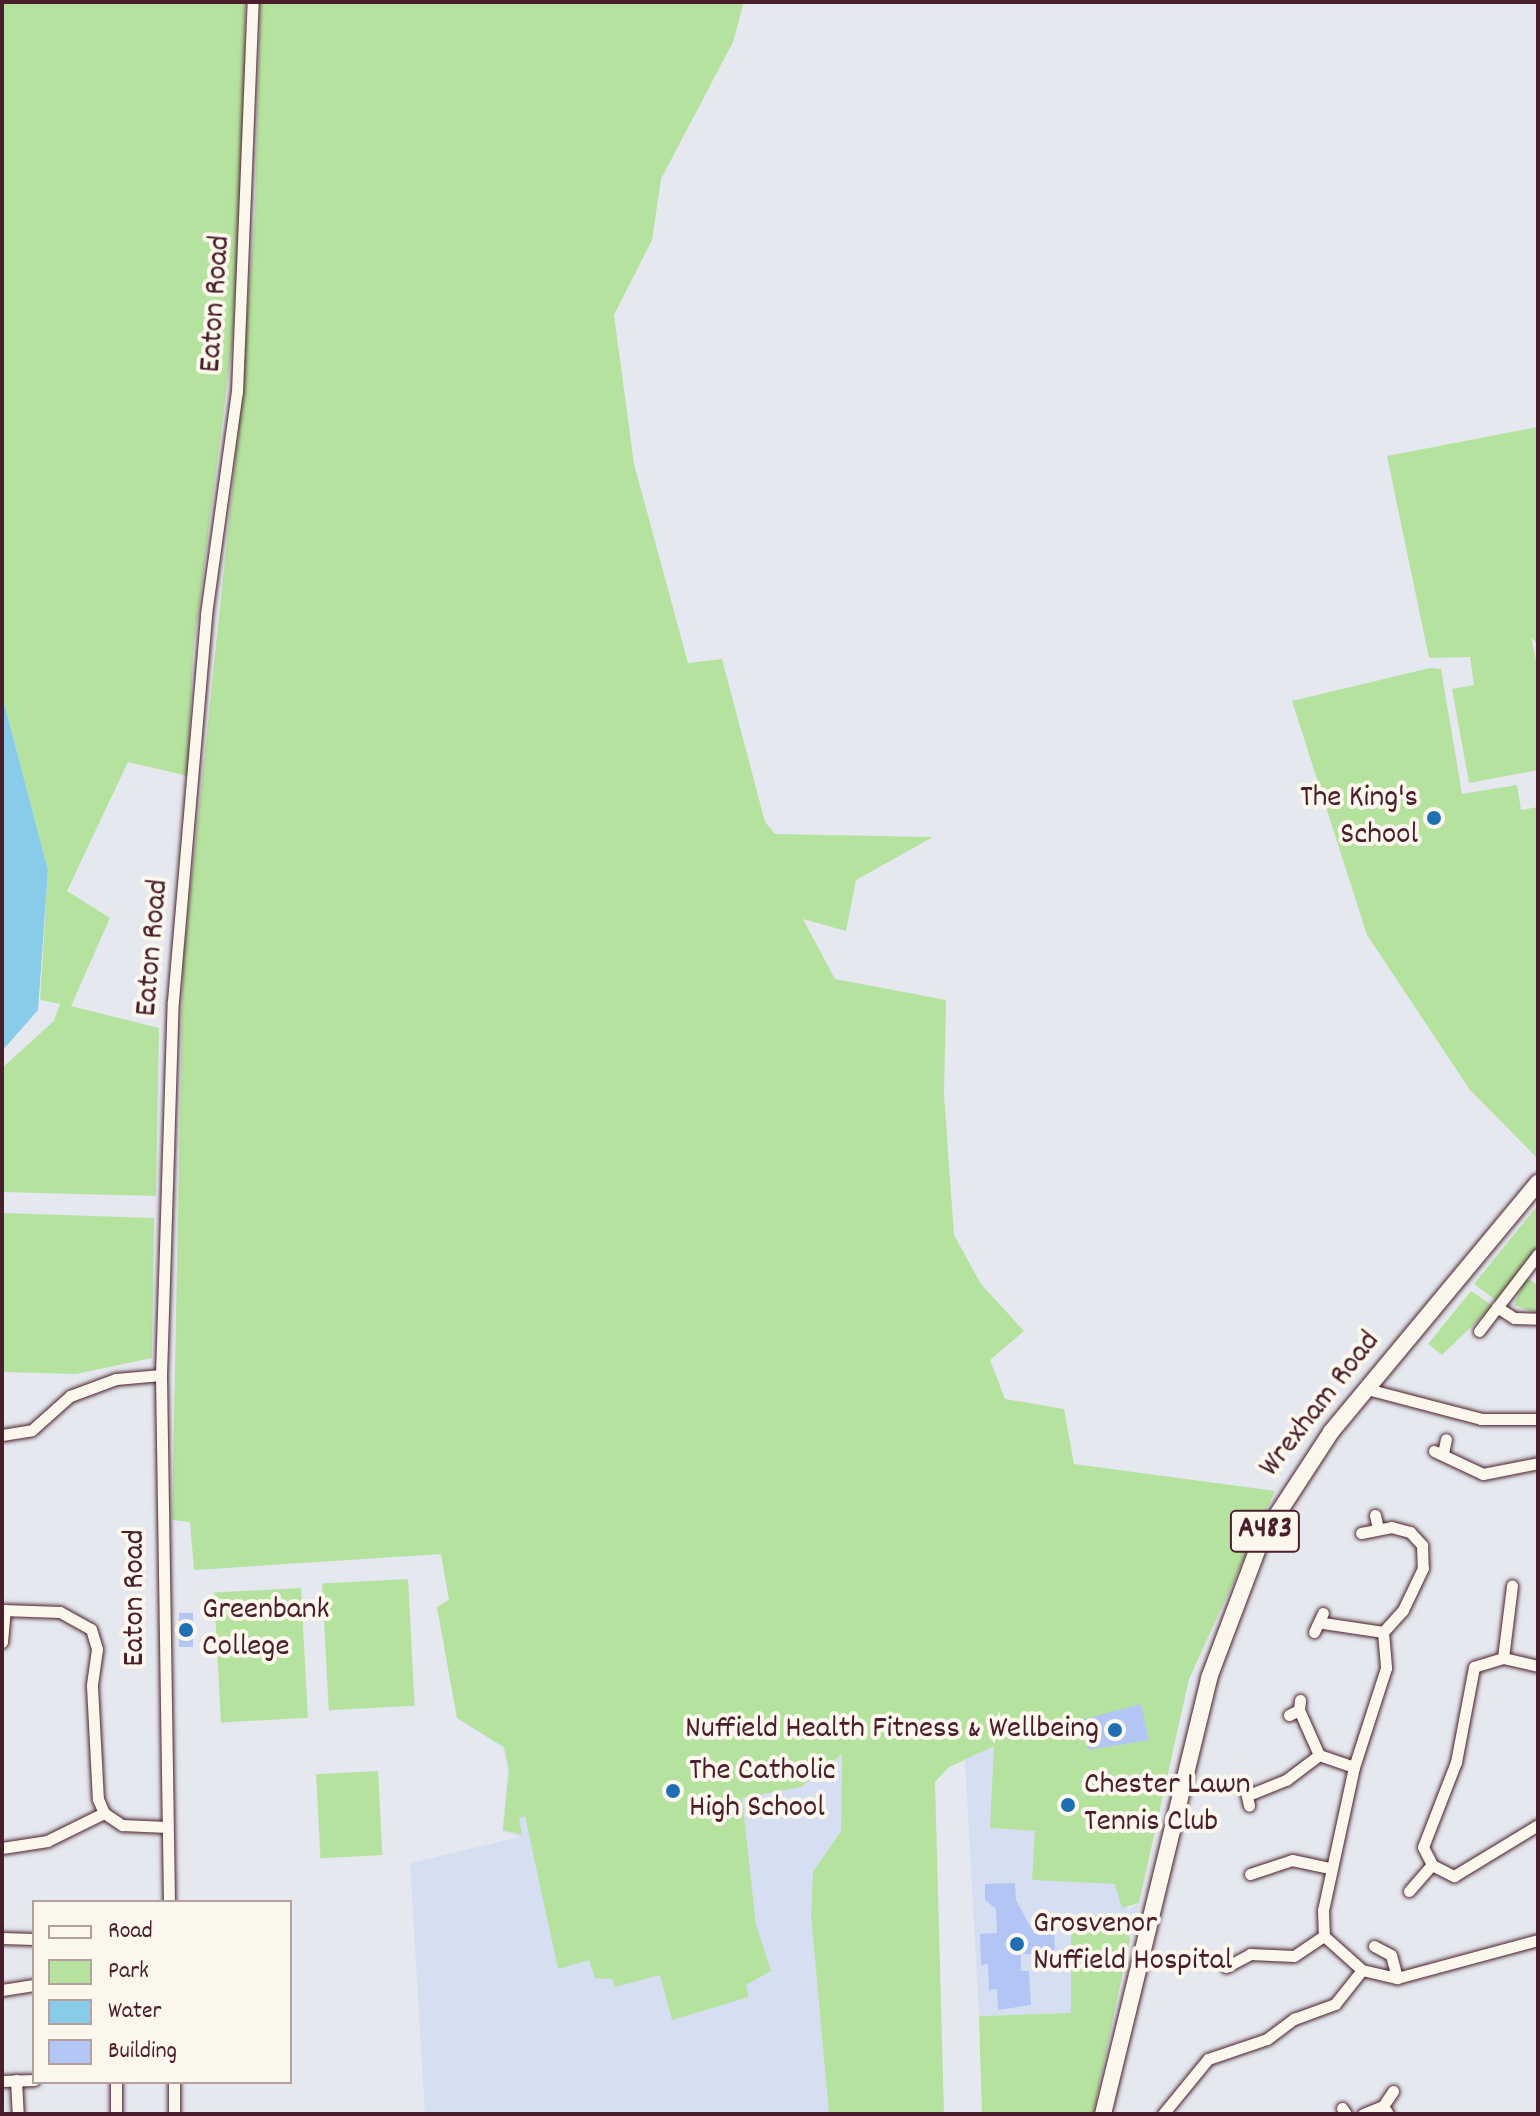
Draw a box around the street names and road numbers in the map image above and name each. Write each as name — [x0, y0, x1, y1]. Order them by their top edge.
street label: Eaton Road — [193, 234, 241, 374]
street label: Eaton Road — [129, 878, 179, 1018]
street label: Wrexham Road — [1252, 1324, 1390, 1486]
road number: A483 — [1229, 1505, 1301, 1557]
street label: Eaton Road — [117, 1529, 155, 1667]

